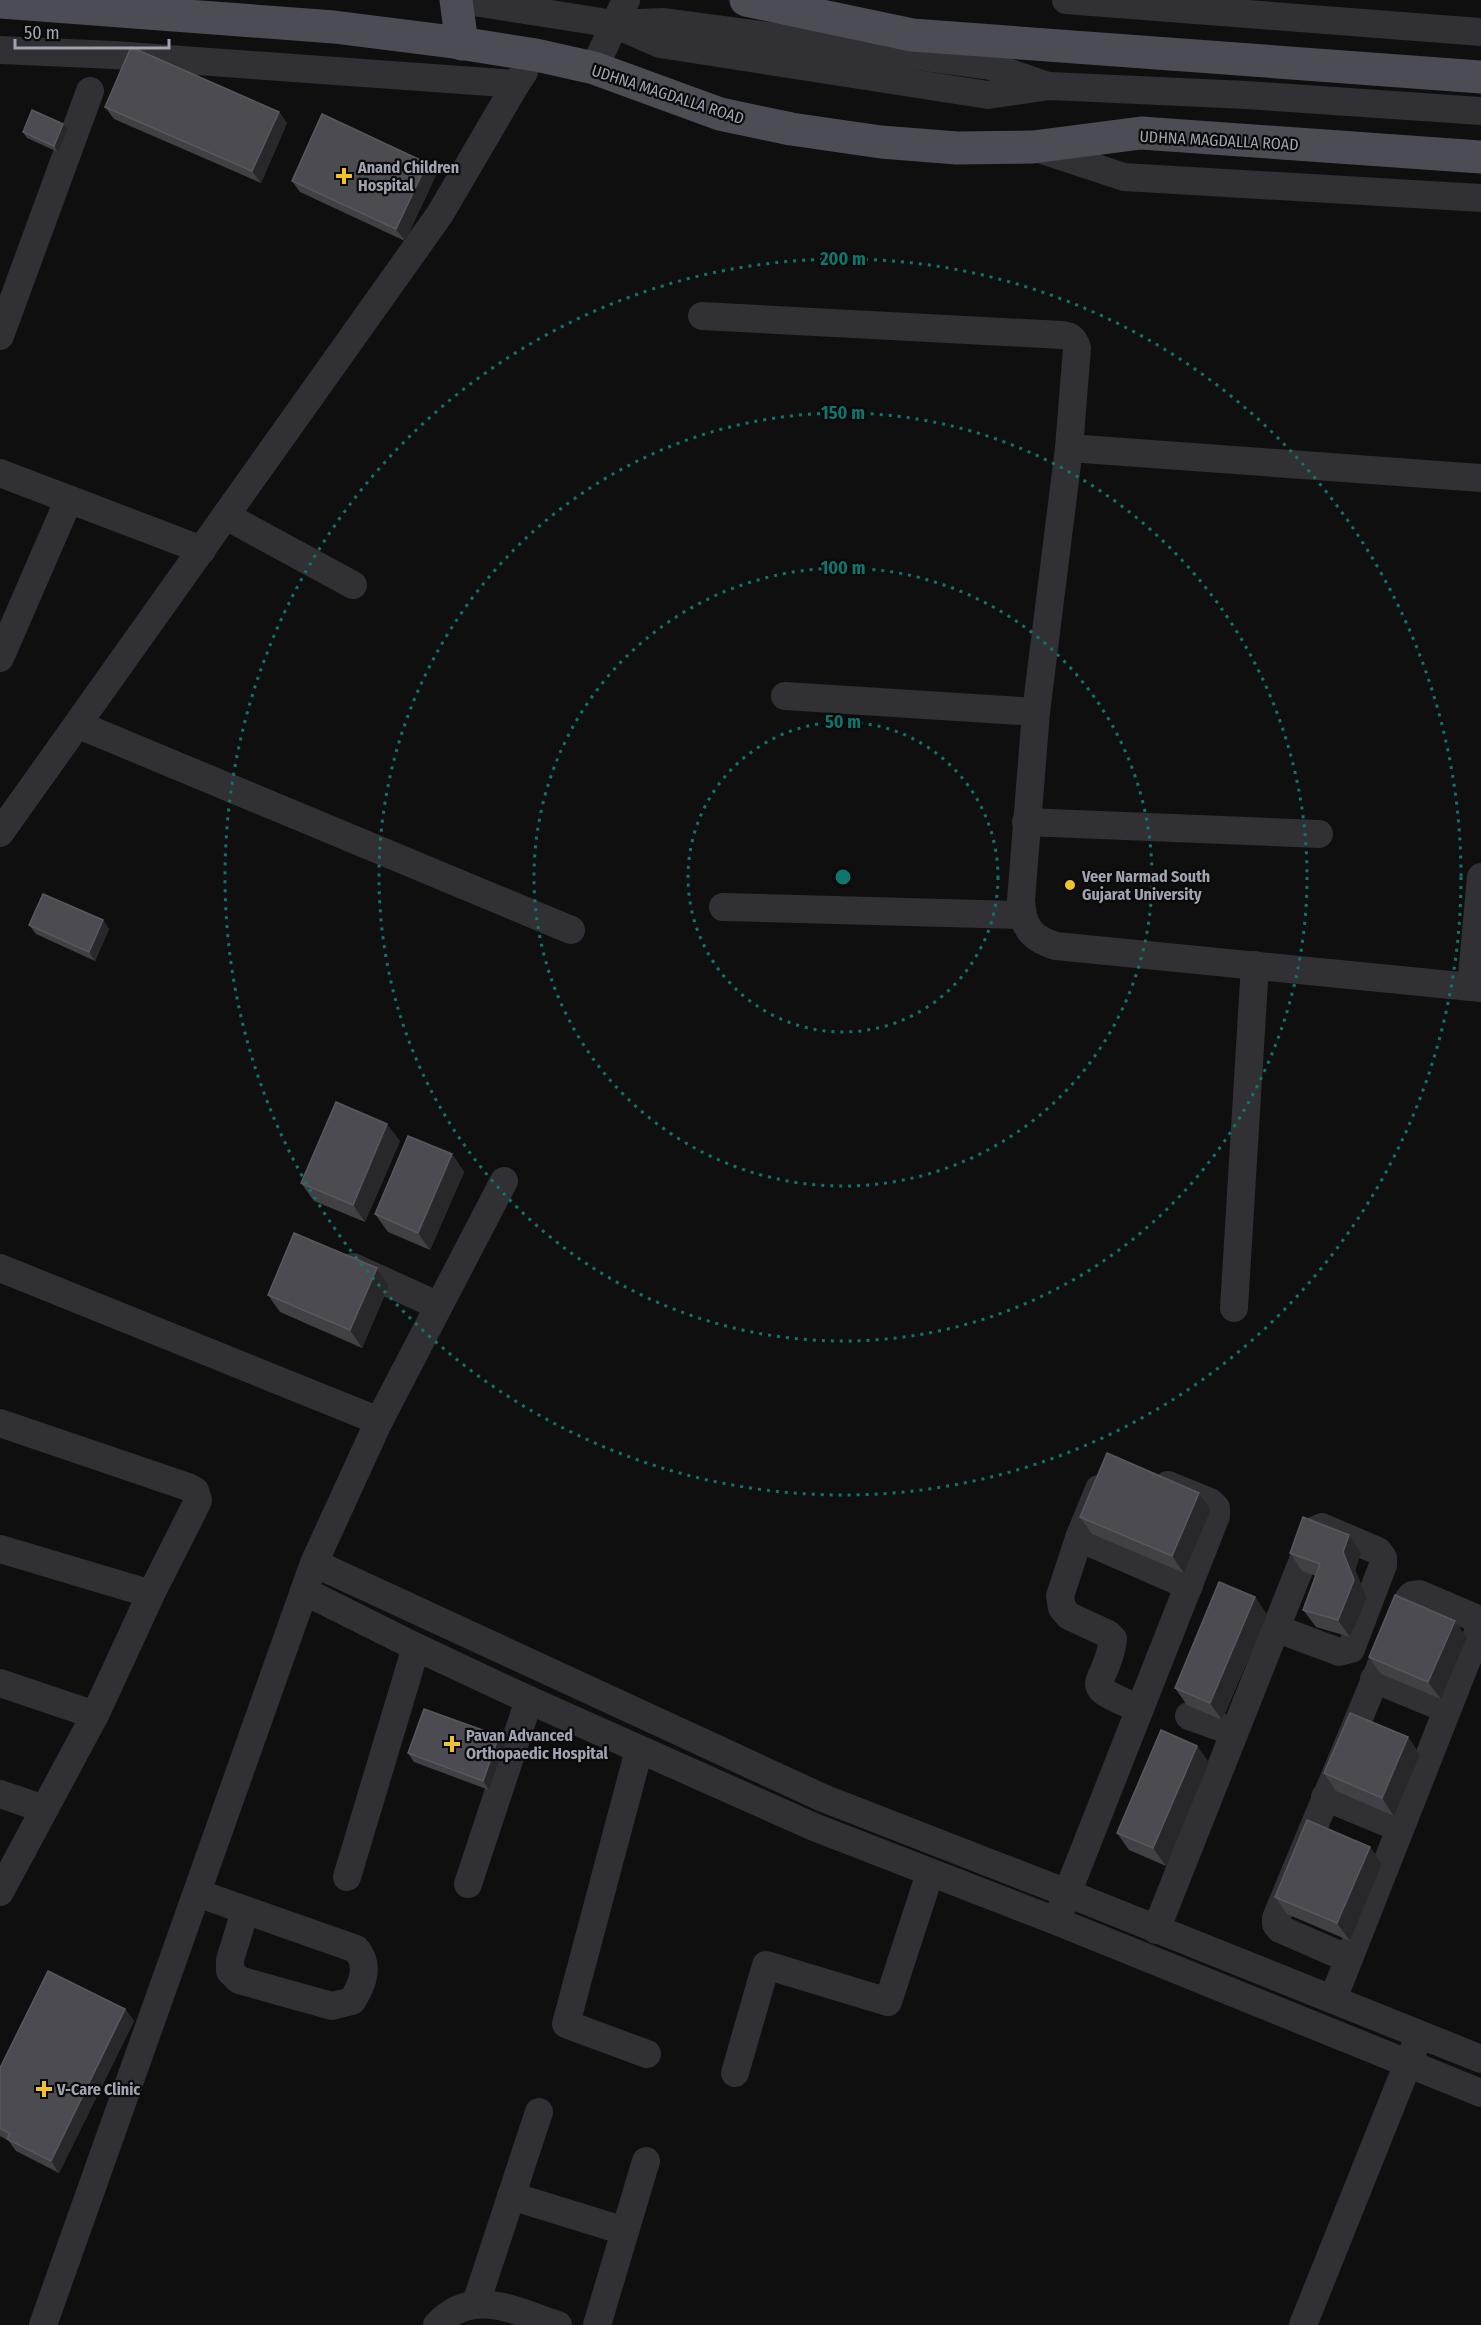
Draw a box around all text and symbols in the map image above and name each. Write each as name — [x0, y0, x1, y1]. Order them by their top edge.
scale bar — [15, 12, 170, 50]
text: 50 m — [24, 22, 60, 44]
street label: UDHNA MAGDALLA ROAD — [589, 61, 746, 128]
street label: UDHNA MAGDALLA ROAD — [1139, 127, 1299, 154]
place label: Anand Children Hospital — [357, 158, 459, 195]
marker: Anand Children Hospital — [335, 167, 353, 185]
text: 200 m — [819, 248, 866, 270]
text: 150 m — [821, 402, 865, 424]
text: 100 m — [821, 557, 865, 579]
text: 50 m — [825, 711, 861, 733]
centre of rings — [833, 867, 853, 887]
place label: Veer Narmad South Gujarat University — [1081, 867, 1210, 904]
marker: Veer Narmad South Gujarat University — [1063, 878, 1077, 892]
place label: Pavan Advanced Orthopaedic Hospital — [466, 1726, 609, 1763]
marker: Pavan Advanced Orthopaedic Hospital — [443, 1735, 461, 1753]
marker: V-Care Clinic — [35, 2080, 53, 2098]
place label: V-Care Clinic — [56, 2080, 140, 2099]

